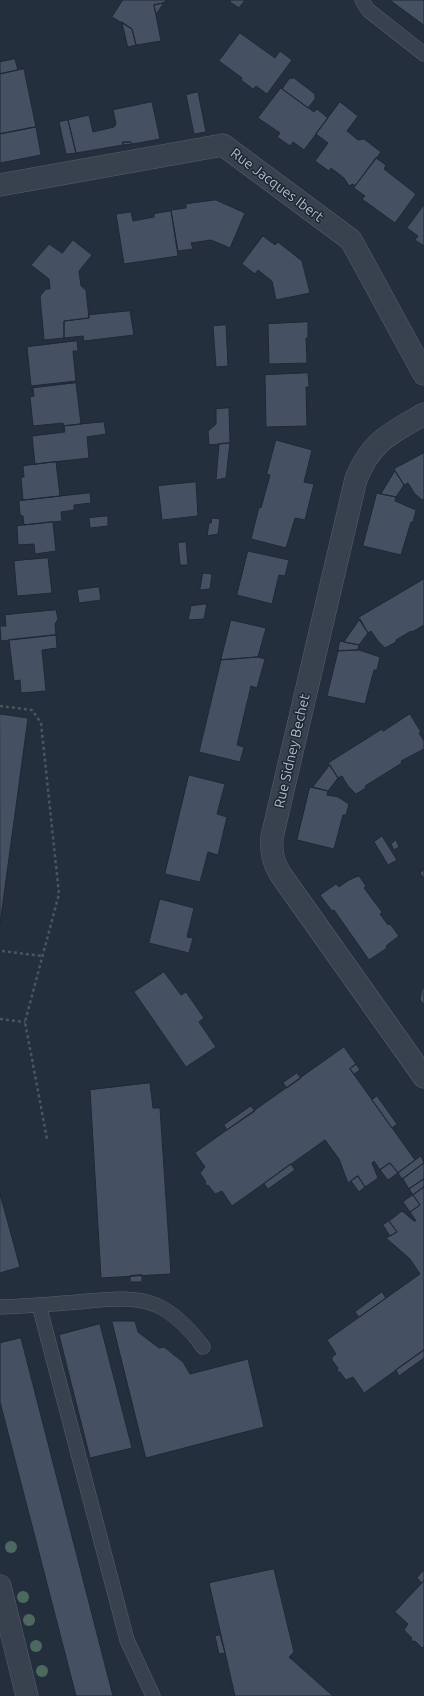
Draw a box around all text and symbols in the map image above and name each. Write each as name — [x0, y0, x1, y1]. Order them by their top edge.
street label: Rue Jacques Ibert — [227, 145, 327, 225]
street label: Rue Sidney Bechet — [271, 692, 313, 810]

